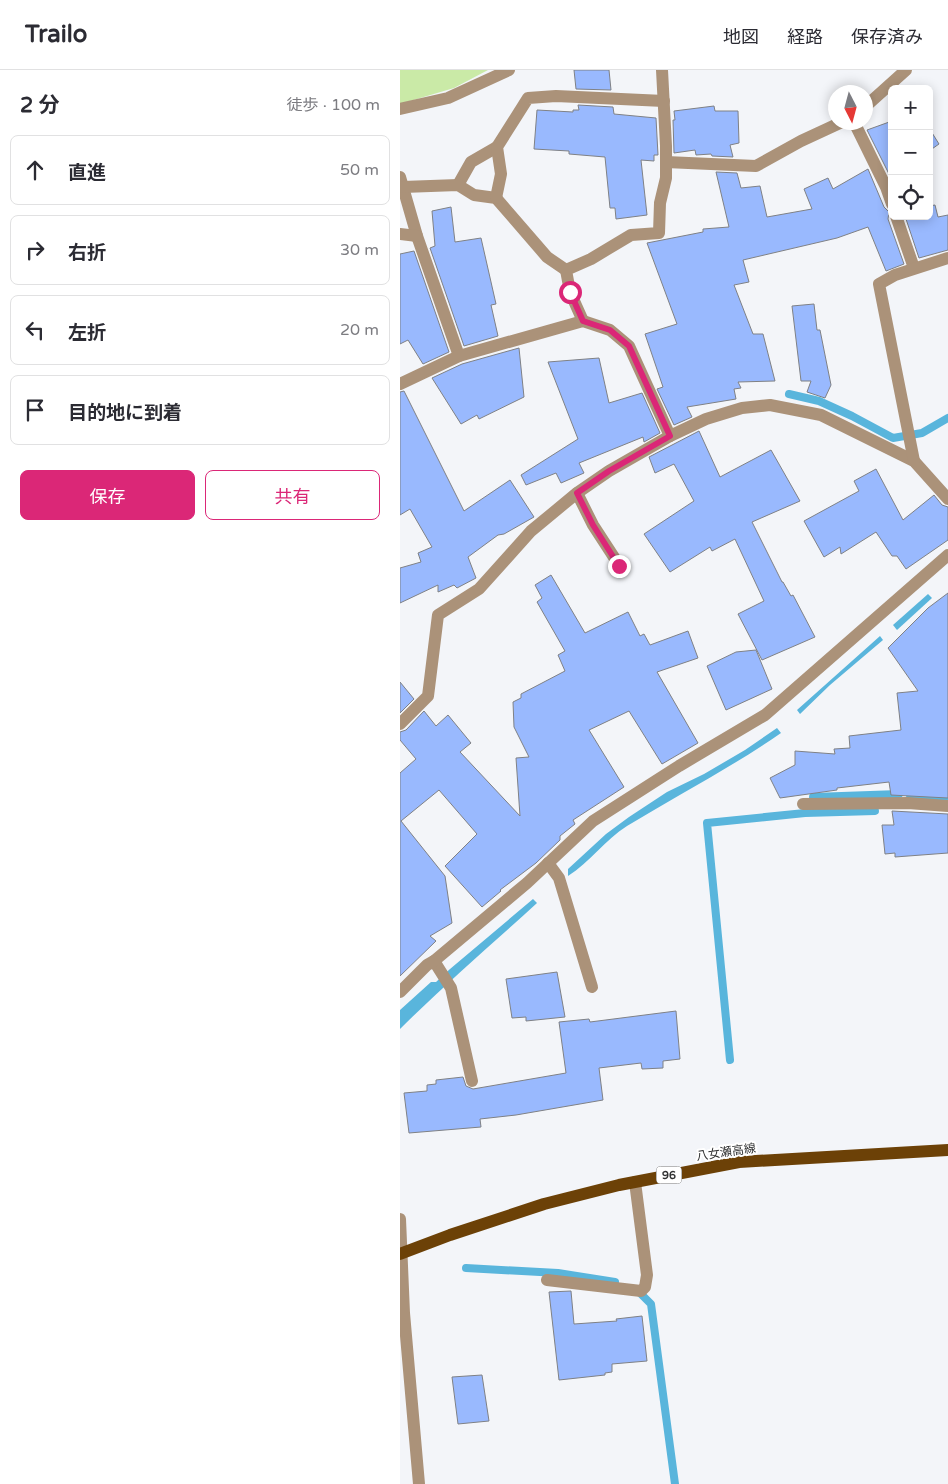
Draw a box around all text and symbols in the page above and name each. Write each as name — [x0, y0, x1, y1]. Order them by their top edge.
text: Trailo — [25, 20, 87, 49]
text: 地図 — [723, 26, 759, 48]
text: 経路 — [787, 26, 823, 48]
text: 保存済み — [851, 26, 923, 48]
north arrow — [828, 85, 873, 130]
map controls — [888, 85, 933, 220]
button: + — [888, 85, 933, 130]
text: 2 分 — [20, 93, 60, 118]
text: 徒歩 · 100 m — [287, 95, 380, 115]
button: − — [888, 130, 933, 175]
icon: ahead — [21, 156, 49, 184]
text: 50 m — [340, 160, 379, 180]
text: 直進 — [68, 162, 106, 184]
button: locate — [888, 175, 933, 220]
icon: right — [21, 236, 49, 264]
text: 30 m — [340, 240, 379, 260]
text: 右折 — [68, 242, 106, 264]
route start — [559, 281, 582, 304]
icon: left — [21, 316, 49, 344]
text: 20 m — [340, 320, 379, 340]
text: 左折 — [68, 322, 106, 344]
icon: arrive — [21, 396, 49, 424]
text: 目的地に到着 — [68, 402, 182, 424]
button: 保存 — [20, 470, 195, 520]
button: 共有 — [205, 470, 380, 520]
route end — [608, 555, 631, 578]
street label: 八女瀬高線 — [695, 1141, 757, 1163]
road number: 96 — [656, 1166, 682, 1184]

